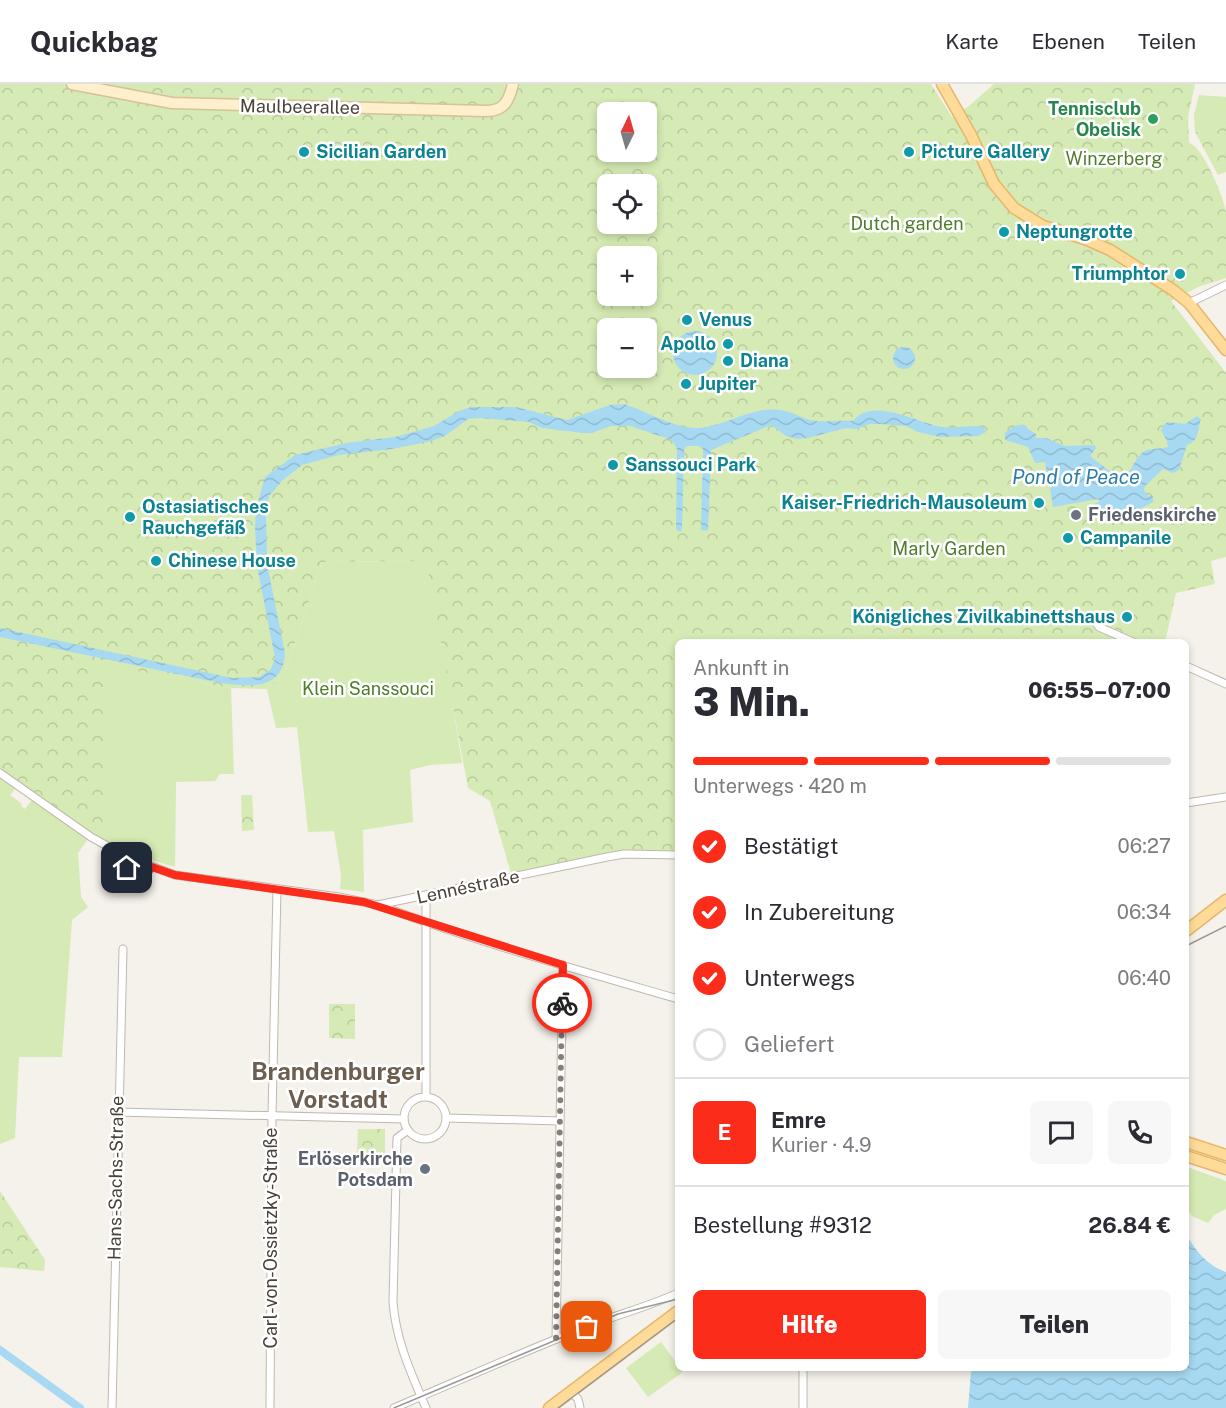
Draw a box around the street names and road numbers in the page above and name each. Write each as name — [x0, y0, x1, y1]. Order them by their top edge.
street label: Maulbeerallee — [240, 95, 360, 118]
street label: Lennéstraße — [415, 865, 521, 908]
street label: Hans-Sachs-Straße — [104, 1096, 127, 1260]
street label: Carl-von-Ossietzky-Straße — [260, 1128, 281, 1348]

